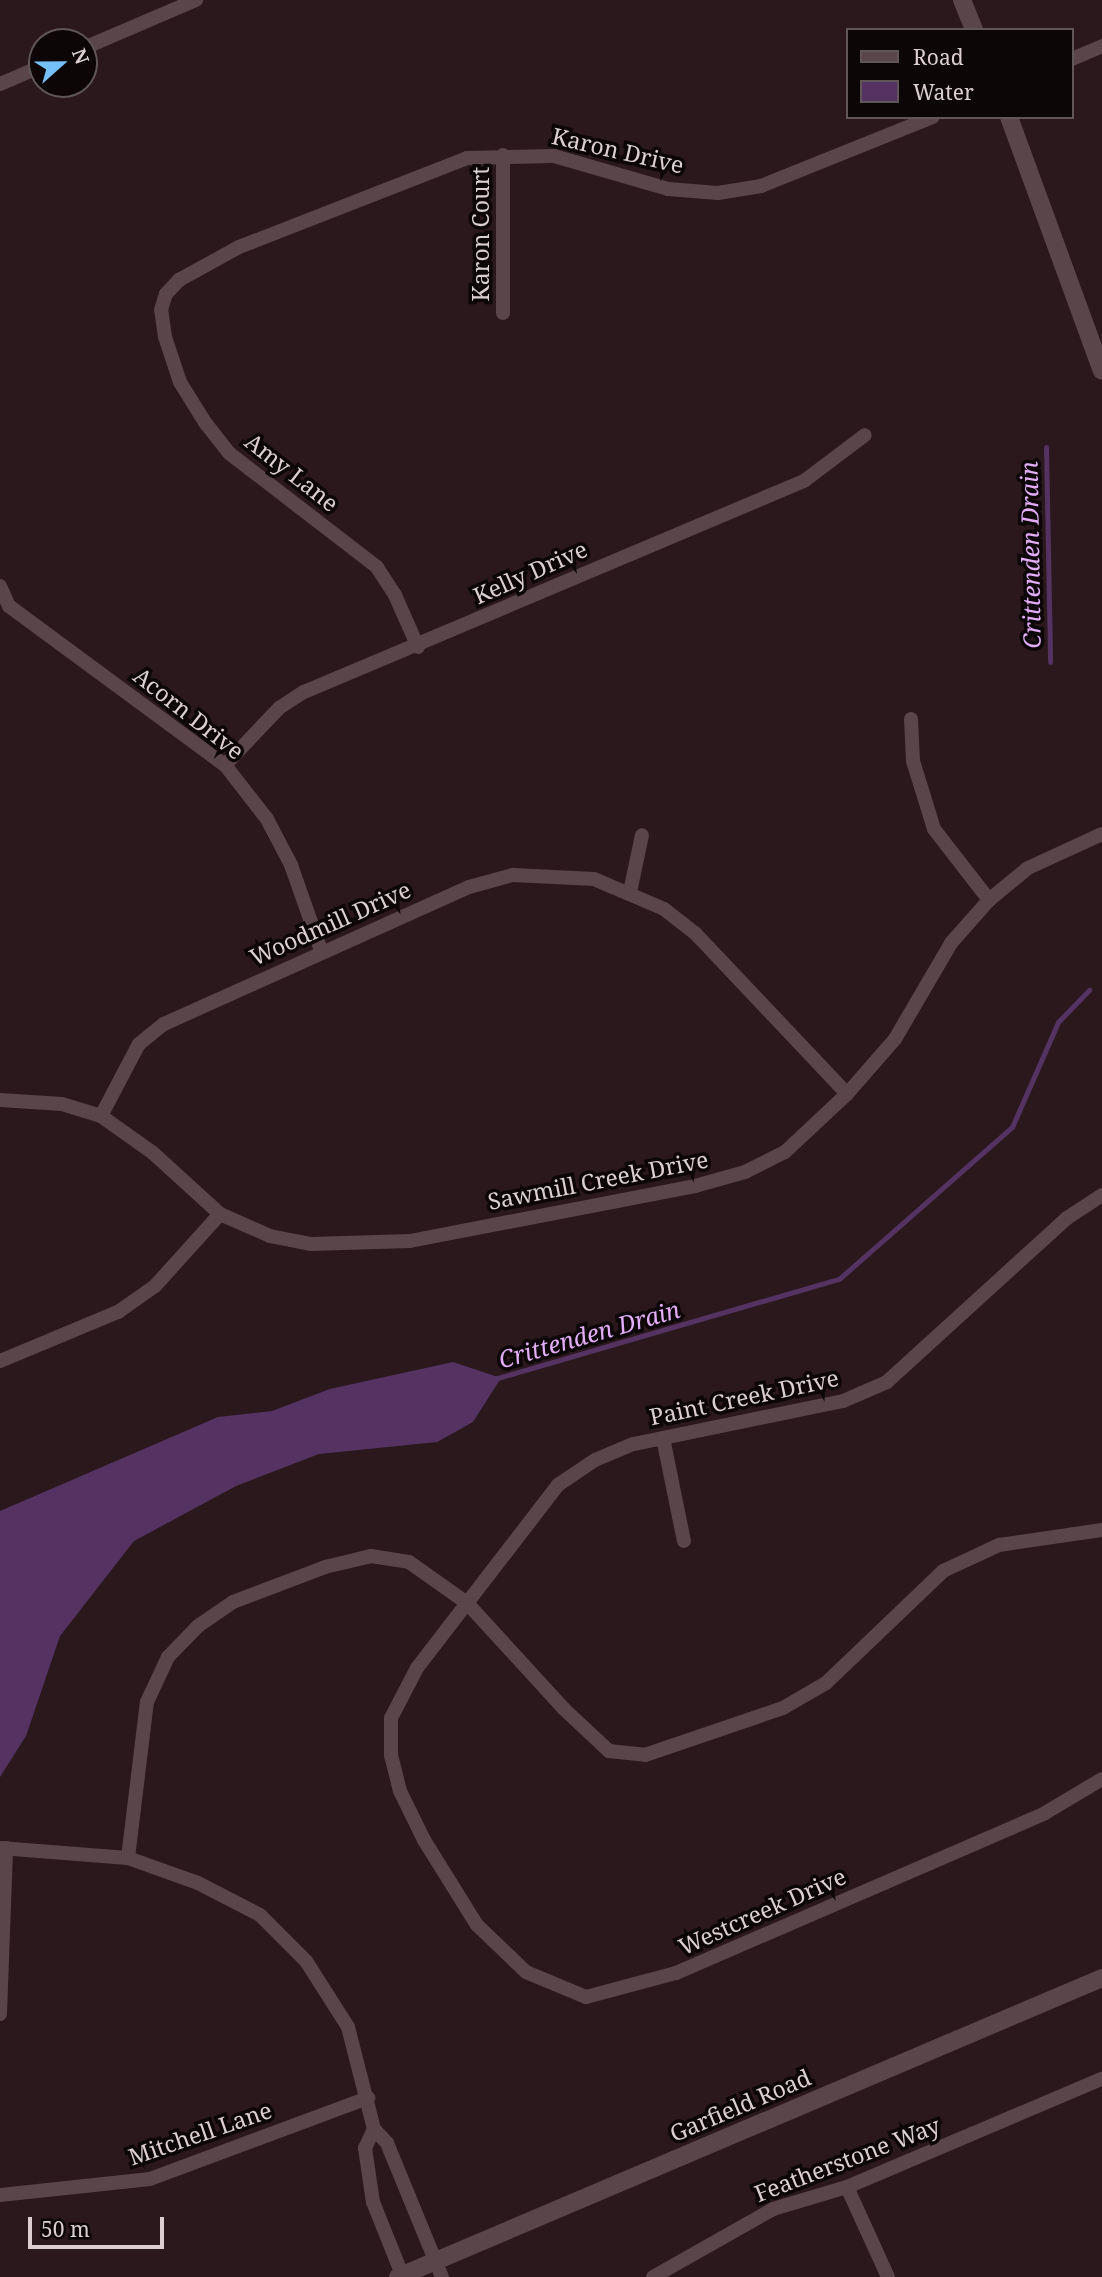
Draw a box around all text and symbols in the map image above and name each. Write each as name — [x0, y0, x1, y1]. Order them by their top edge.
north arrow — [28, 28, 98, 98]
legend — [846, 28, 1074, 119]
text: Road — [913, 43, 964, 71]
text: N — [66, 45, 96, 68]
text: Water — [913, 78, 974, 106]
street label: Karon Drive — [549, 121, 687, 179]
street label: Karon Court — [466, 167, 494, 301]
street label: Amy Lane — [240, 427, 344, 517]
water label: Crittenden Drain — [1014, 461, 1046, 649]
street label: Kelly Drive — [469, 535, 591, 609]
street label: Acorn Drive — [128, 661, 250, 765]
street label: Woodmill Drive — [245, 875, 415, 971]
street label: Sawmill Creek Drive — [485, 1145, 711, 1215]
water label: Crittenden Drain — [495, 1294, 683, 1374]
street label: Paint Creek Drive — [647, 1363, 841, 1431]
street label: Westcreek Drive — [674, 1862, 850, 1960]
street label: Garfield Road — [665, 2063, 815, 2147]
street label: Mitchell Lane — [125, 2096, 275, 2170]
street label: Featherstone Way — [750, 2111, 944, 2207]
scale bar — [32, 2204, 168, 2248]
text: 50 m — [41, 2215, 90, 2243]

